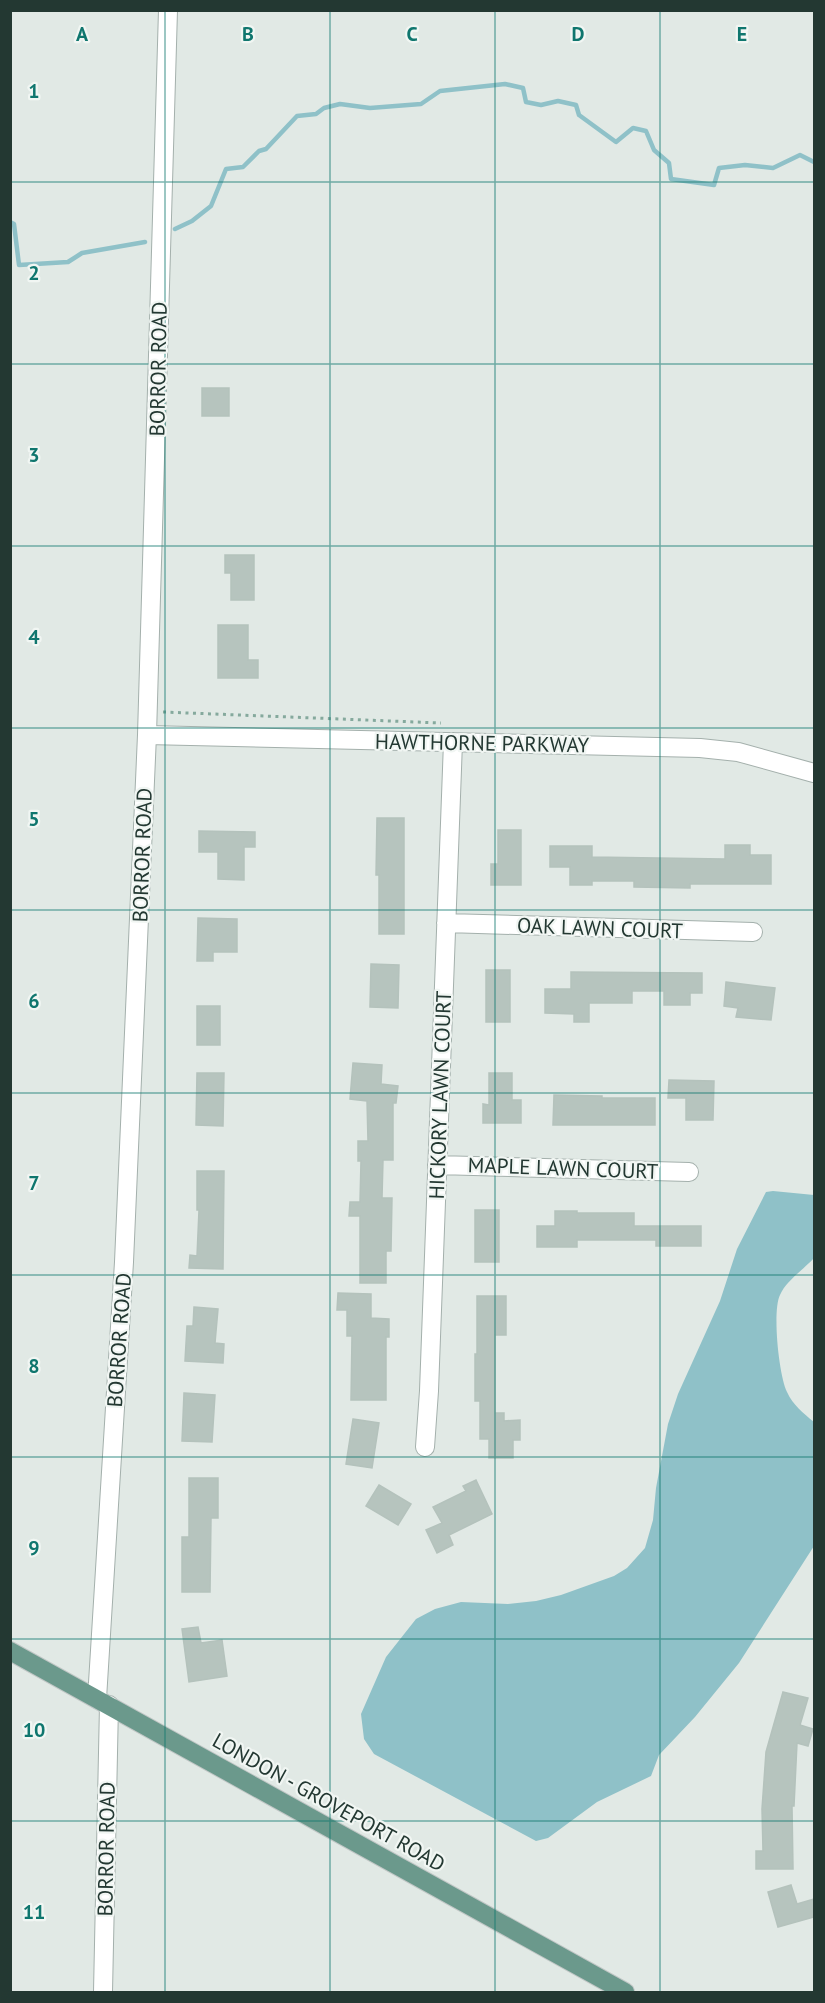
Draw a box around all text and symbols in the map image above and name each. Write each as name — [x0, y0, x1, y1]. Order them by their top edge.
text: A — [76, 21, 89, 47]
text: B — [242, 21, 254, 47]
text: C — [406, 21, 418, 47]
text: D — [572, 21, 585, 47]
text: E — [737, 21, 747, 47]
text: 1 — [28, 78, 40, 104]
text: 2 — [28, 260, 40, 286]
street label: BORROR ROAD — [143, 301, 173, 437]
text: 3 — [28, 442, 40, 468]
text: 4 — [28, 624, 40, 650]
street label: HAWTHORNE PARKWAY — [375, 728, 590, 758]
street label: BORROR ROAD — [126, 787, 158, 923]
text: 5 — [28, 806, 40, 832]
street label: OAK LAWN COURT — [517, 912, 684, 944]
text: 6 — [28, 988, 40, 1014]
street label: HICKORY LAWN COURT — [423, 990, 457, 1200]
street label: MAPLE LAWN COURT — [467, 1151, 659, 1185]
text: 7 — [28, 1170, 40, 1196]
street label: BORROR ROAD — [101, 1272, 137, 1408]
text: 8 — [28, 1353, 40, 1379]
text: 9 — [28, 1535, 40, 1561]
text: 10 — [23, 1717, 45, 1743]
street label: LONDON - GROVEPORT ROAD — [208, 1727, 450, 1877]
street label: BORROR ROAD — [91, 1781, 121, 1917]
text: 11 — [23, 1899, 45, 1925]

